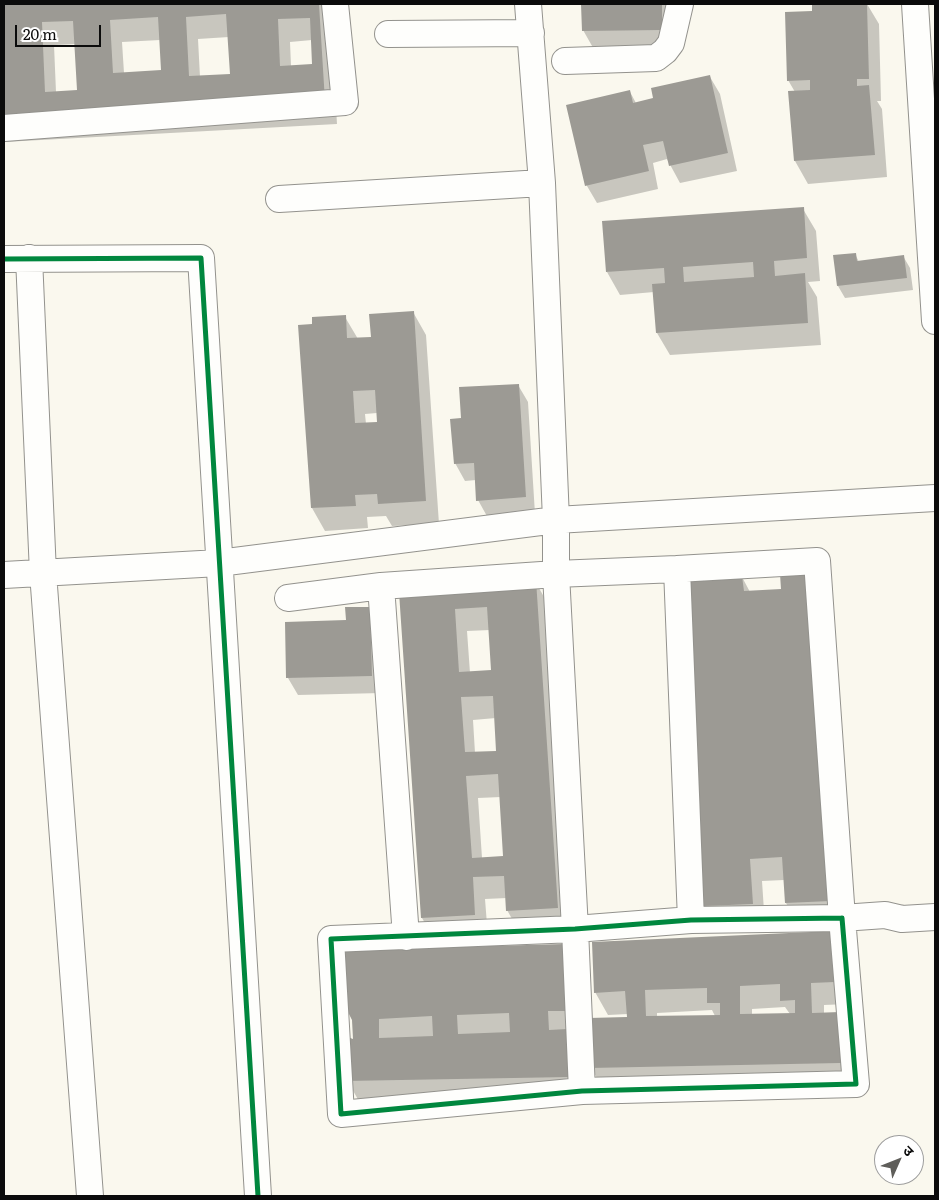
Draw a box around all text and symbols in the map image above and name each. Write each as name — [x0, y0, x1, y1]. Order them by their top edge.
scale bar — [18, 15, 104, 47]
text: 20 m — [23, 22, 57, 45]
north arrow — [874, 1135, 924, 1185]
text: उ — [899, 1140, 919, 1160]

